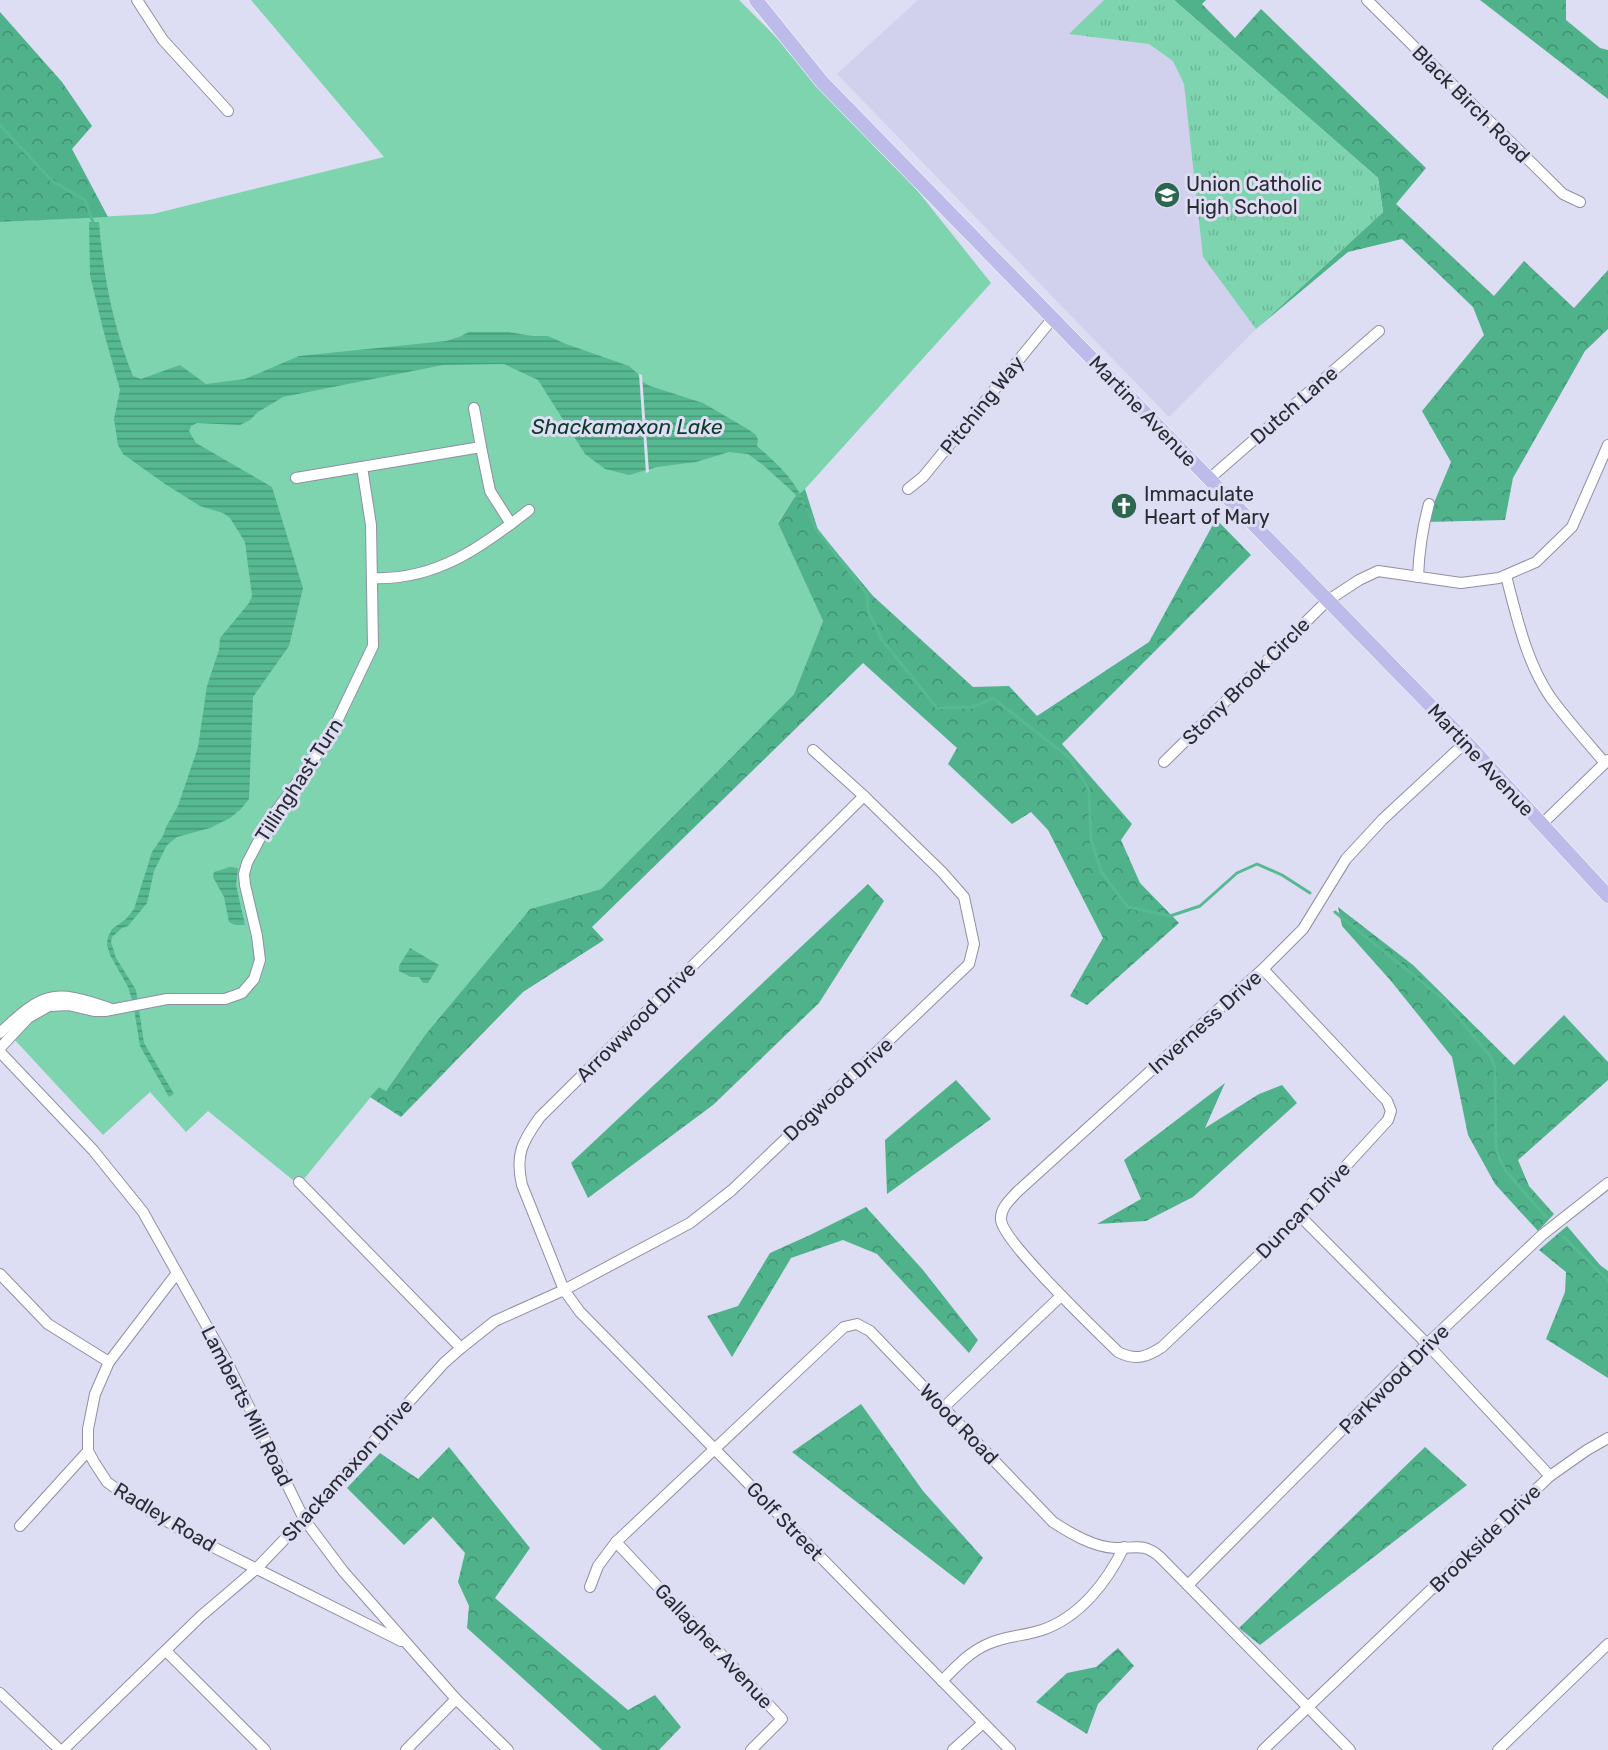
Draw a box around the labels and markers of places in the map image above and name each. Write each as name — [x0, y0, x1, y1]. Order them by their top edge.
place label: Union Catholic High School — [1186, 172, 1322, 219]
school or university icon: Union Catholic High School — [1152, 180, 1182, 210]
place label: Immaculate Heart of Mary — [1144, 482, 1270, 529]
church icon: Immaculate Heart of Mary — [1109, 491, 1139, 521]

